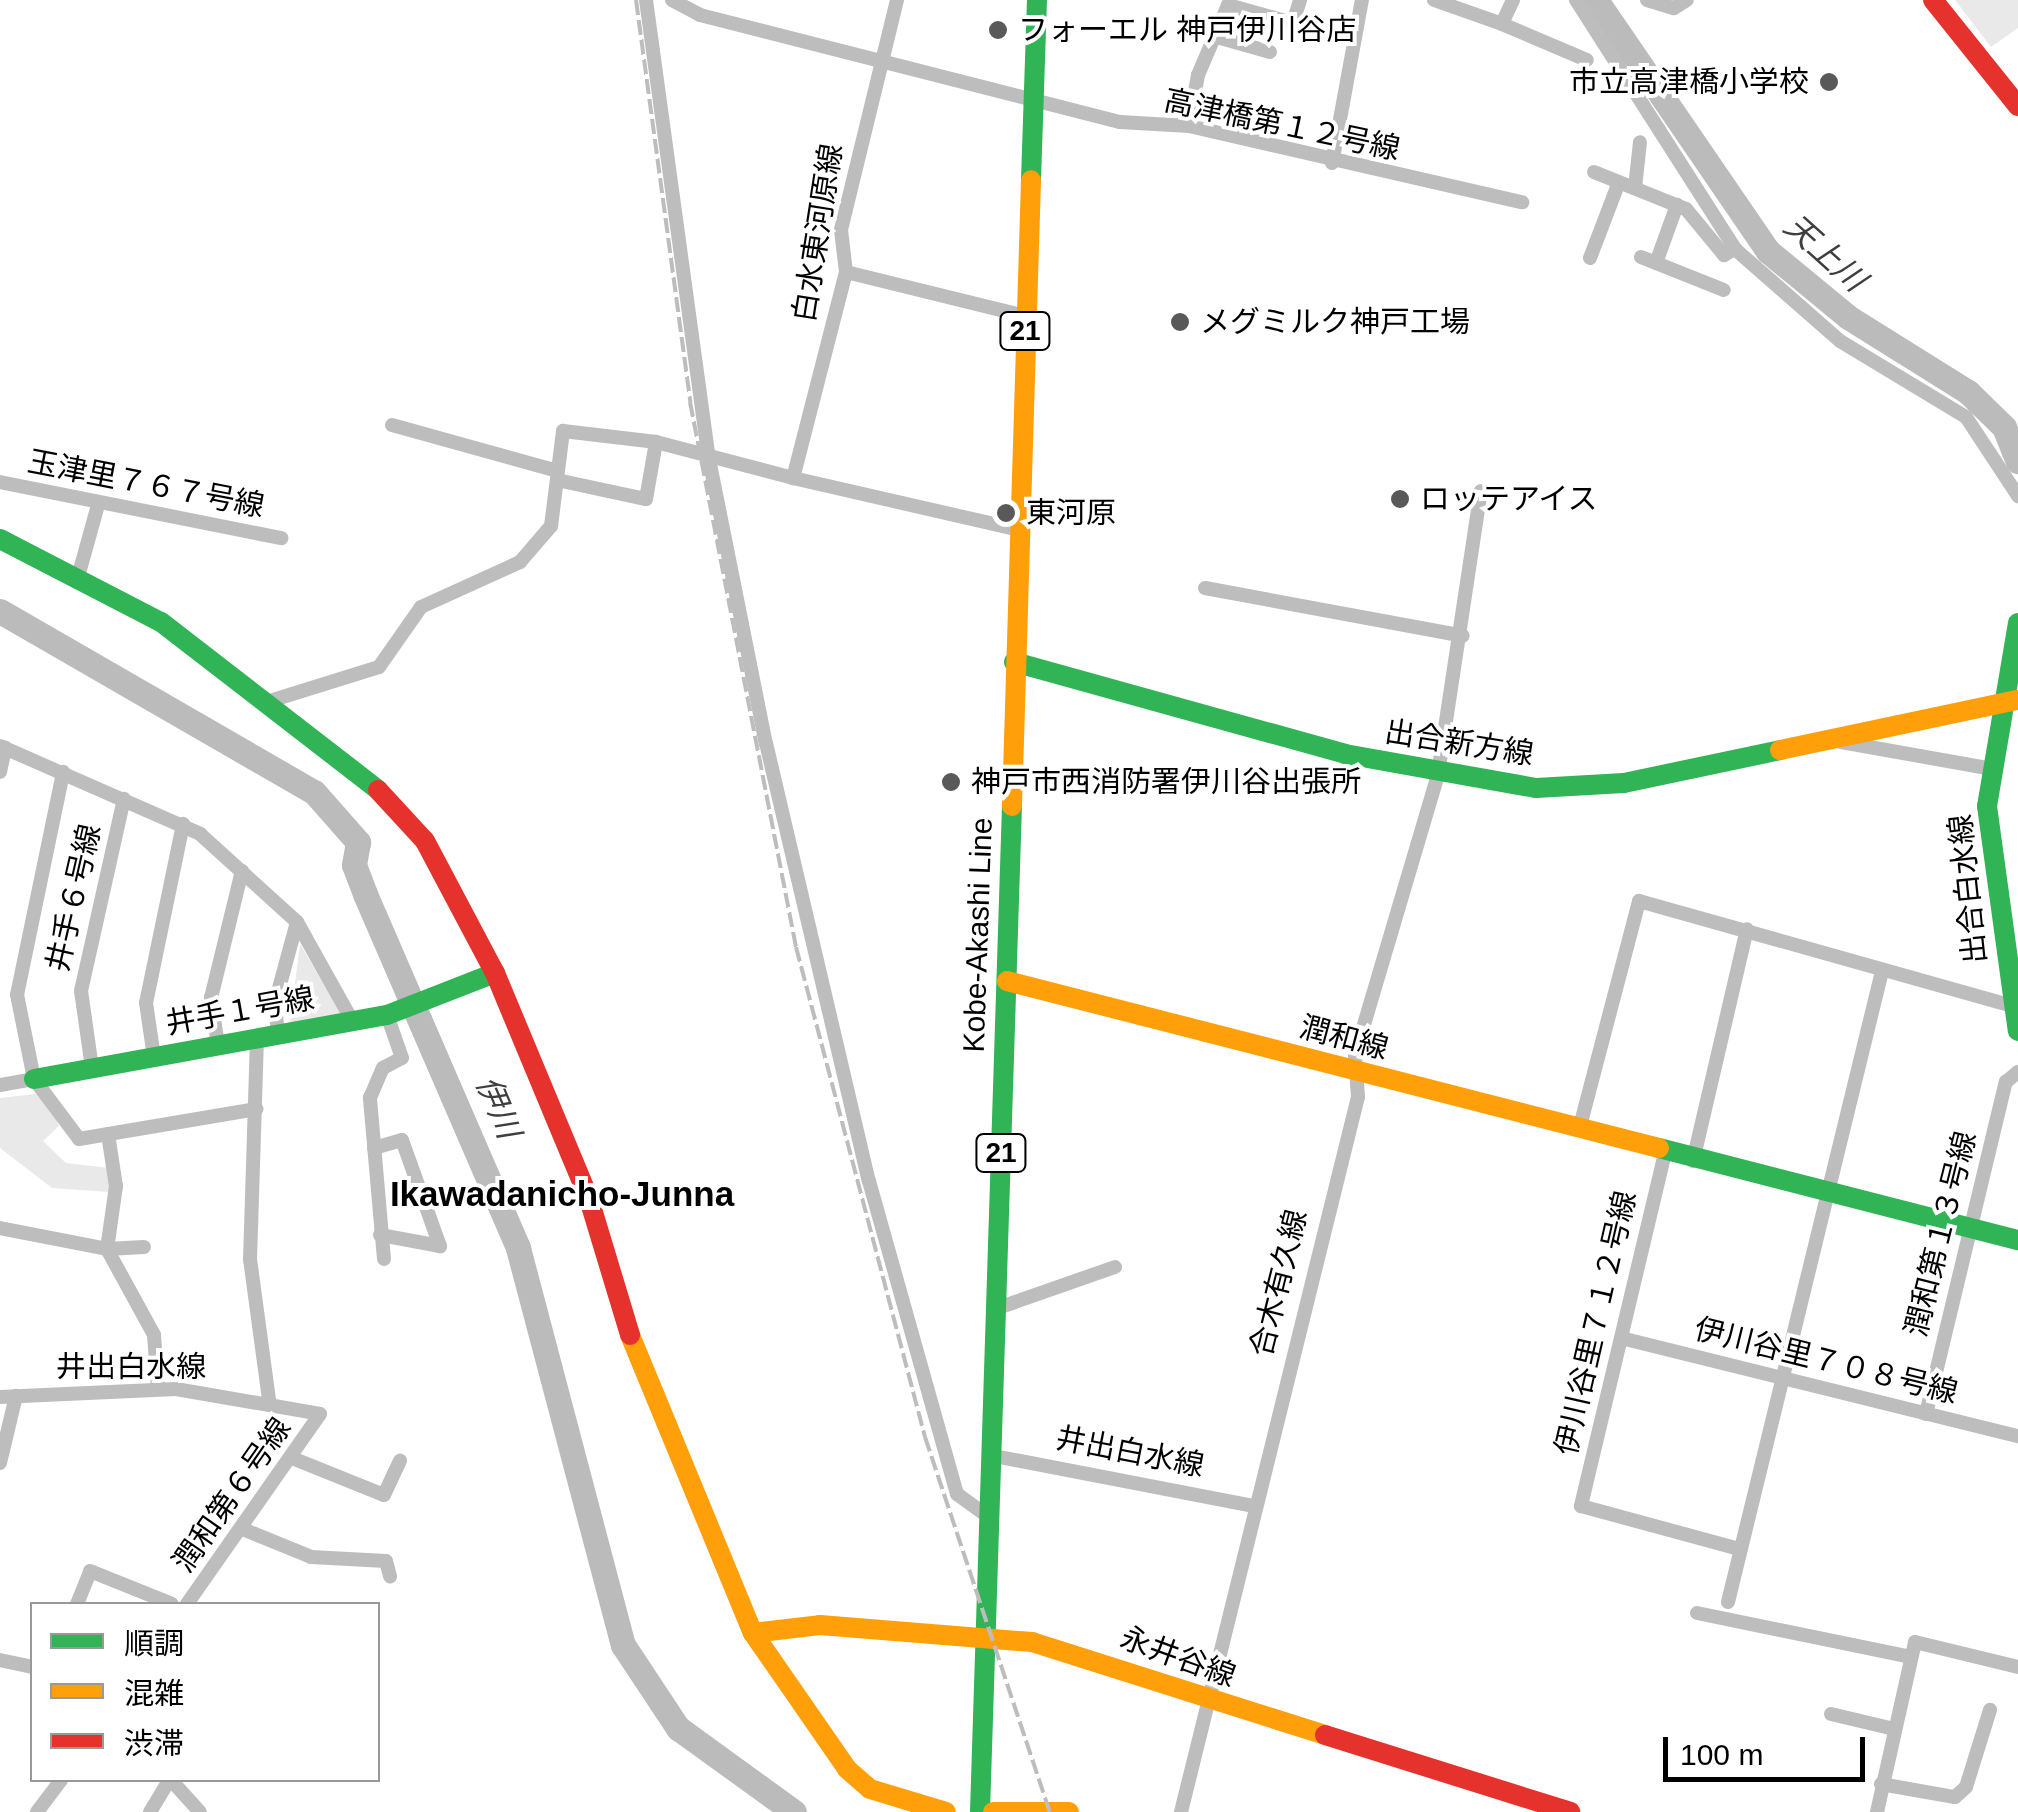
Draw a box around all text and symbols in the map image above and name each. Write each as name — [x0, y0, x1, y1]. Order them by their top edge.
place label: フォーエル 神戸伊川谷店 — [1018, 12, 1356, 48]
marker: フォーエル 神戸伊川谷店 — [987, 19, 1009, 41]
place label: 市立高津橋小学校 — [1569, 64, 1809, 100]
marker: 市立高津橋小学校 — [1818, 71, 1840, 93]
street label: 高津橋第１２号線 — [1161, 82, 1403, 168]
street label: 白水東河原線 — [786, 141, 850, 325]
water label: 天上川 — [1776, 207, 1874, 299]
place label: メグミルク神戸工場 — [1200, 304, 1470, 340]
road number: 21 — [998, 308, 1052, 354]
marker: メグミルク神戸工場 — [1169, 311, 1191, 333]
street label: 玉津里７６７号線 — [25, 443, 267, 525]
place label: ロッテアイス — [1420, 481, 1600, 517]
marker: ロッテアイス — [1389, 488, 1411, 510]
place label: 東河原 — [1026, 495, 1116, 531]
marker: 東河原 — [995, 502, 1017, 524]
street label: 出合新方線 — [1382, 713, 1536, 773]
place label: 神戸市西消防署伊川谷出張所 — [971, 764, 1361, 800]
marker: 神戸市西消防署伊川谷出張所 — [940, 771, 962, 793]
street label: 出合白水線 — [1942, 813, 1994, 965]
street label: Kobe-Akashi Line — [956, 817, 1000, 1053]
street label: 井手６号線 — [40, 821, 108, 975]
street label: 井手１号線 — [163, 980, 317, 1042]
street label: 潤和線 — [1296, 1009, 1392, 1067]
water label: 伊川 — [468, 1070, 528, 1144]
street label: 潤和第１３号線 — [1898, 1128, 1984, 1340]
road number: 21 — [974, 1130, 1028, 1176]
district label: Ikawadanicho-Junna — [390, 1173, 734, 1215]
street label: 伊川谷里７１２号線 — [1548, 1187, 1644, 1459]
street label: 合木有久線 — [1243, 1206, 1315, 1360]
street label: 伊川谷里７０８号線 — [1691, 1311, 1961, 1411]
street label: 井出白水線 — [56, 1349, 206, 1385]
street label: 潤和第６号線 — [166, 1411, 298, 1579]
street label: 井出白水線 — [1053, 1420, 1207, 1484]
legend — [30, 1602, 380, 1782]
street label: 永井谷線 — [1115, 1620, 1241, 1694]
text: 順調 — [124, 1627, 184, 1660]
text: 混雑 — [124, 1677, 184, 1710]
scale bar — [1668, 1717, 1870, 1779]
text: 渋滞 — [124, 1727, 184, 1760]
text: 100 m — [1680, 1738, 1763, 1771]

